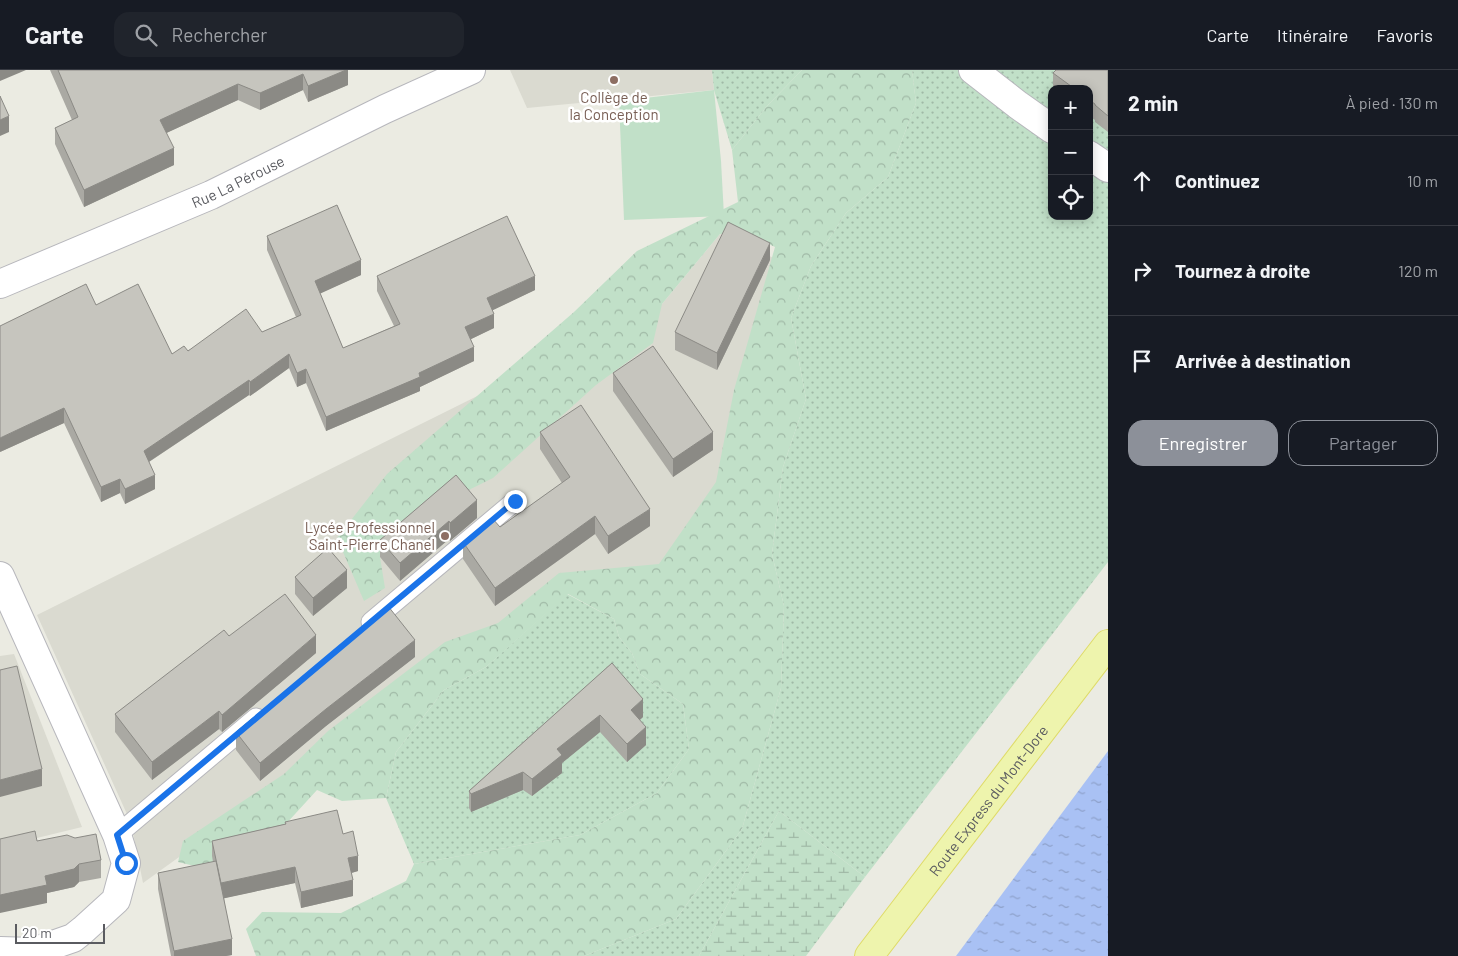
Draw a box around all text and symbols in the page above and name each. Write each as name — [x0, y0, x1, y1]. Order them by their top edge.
search box — [114, 12, 464, 57]
text: Carte — [25, 20, 84, 49]
icon: search — [132, 21, 160, 49]
text: Rechercher — [172, 23, 267, 46]
text: Carte — [1206, 24, 1249, 46]
text: Itinéraire — [1277, 24, 1348, 46]
text: Favoris — [1376, 24, 1433, 46]
marker: Collège de la Conception — [608, 74, 620, 86]
map controls — [1048, 85, 1093, 220]
button: + — [1048, 85, 1093, 130]
place label: Collège de la Conception — [570, 88, 658, 123]
text: 2 min — [1128, 90, 1178, 115]
text: À pied · 130 m — [1346, 93, 1438, 112]
button: − — [1048, 130, 1093, 175]
street label: Rue La Pérouse — [189, 151, 287, 211]
icon: ahead — [1128, 167, 1156, 195]
text: Continuez — [1175, 169, 1259, 192]
text: 10 m — [1407, 171, 1438, 190]
button: locate — [1048, 175, 1093, 220]
icon: right — [1128, 257, 1156, 285]
text: Tournez à droite — [1175, 259, 1311, 282]
text: 120 m — [1398, 261, 1438, 280]
icon: arrive — [1128, 347, 1156, 375]
text: Arrivée à destination — [1175, 349, 1351, 372]
button: Enregistrer — [1128, 420, 1278, 466]
button: Partager — [1288, 420, 1438, 466]
route end — [504, 490, 527, 513]
place label: Lycée Professionnel Saint-Pierre Chanel — [305, 518, 435, 553]
marker: Lycée Professionnel Saint-Pierre Chanel — [439, 530, 451, 542]
street label: Route Express du Mont-Dore — [925, 722, 1052, 879]
route start — [115, 852, 138, 875]
scale bar — [15, 921, 105, 944]
text: 20 m — [22, 924, 52, 941]

